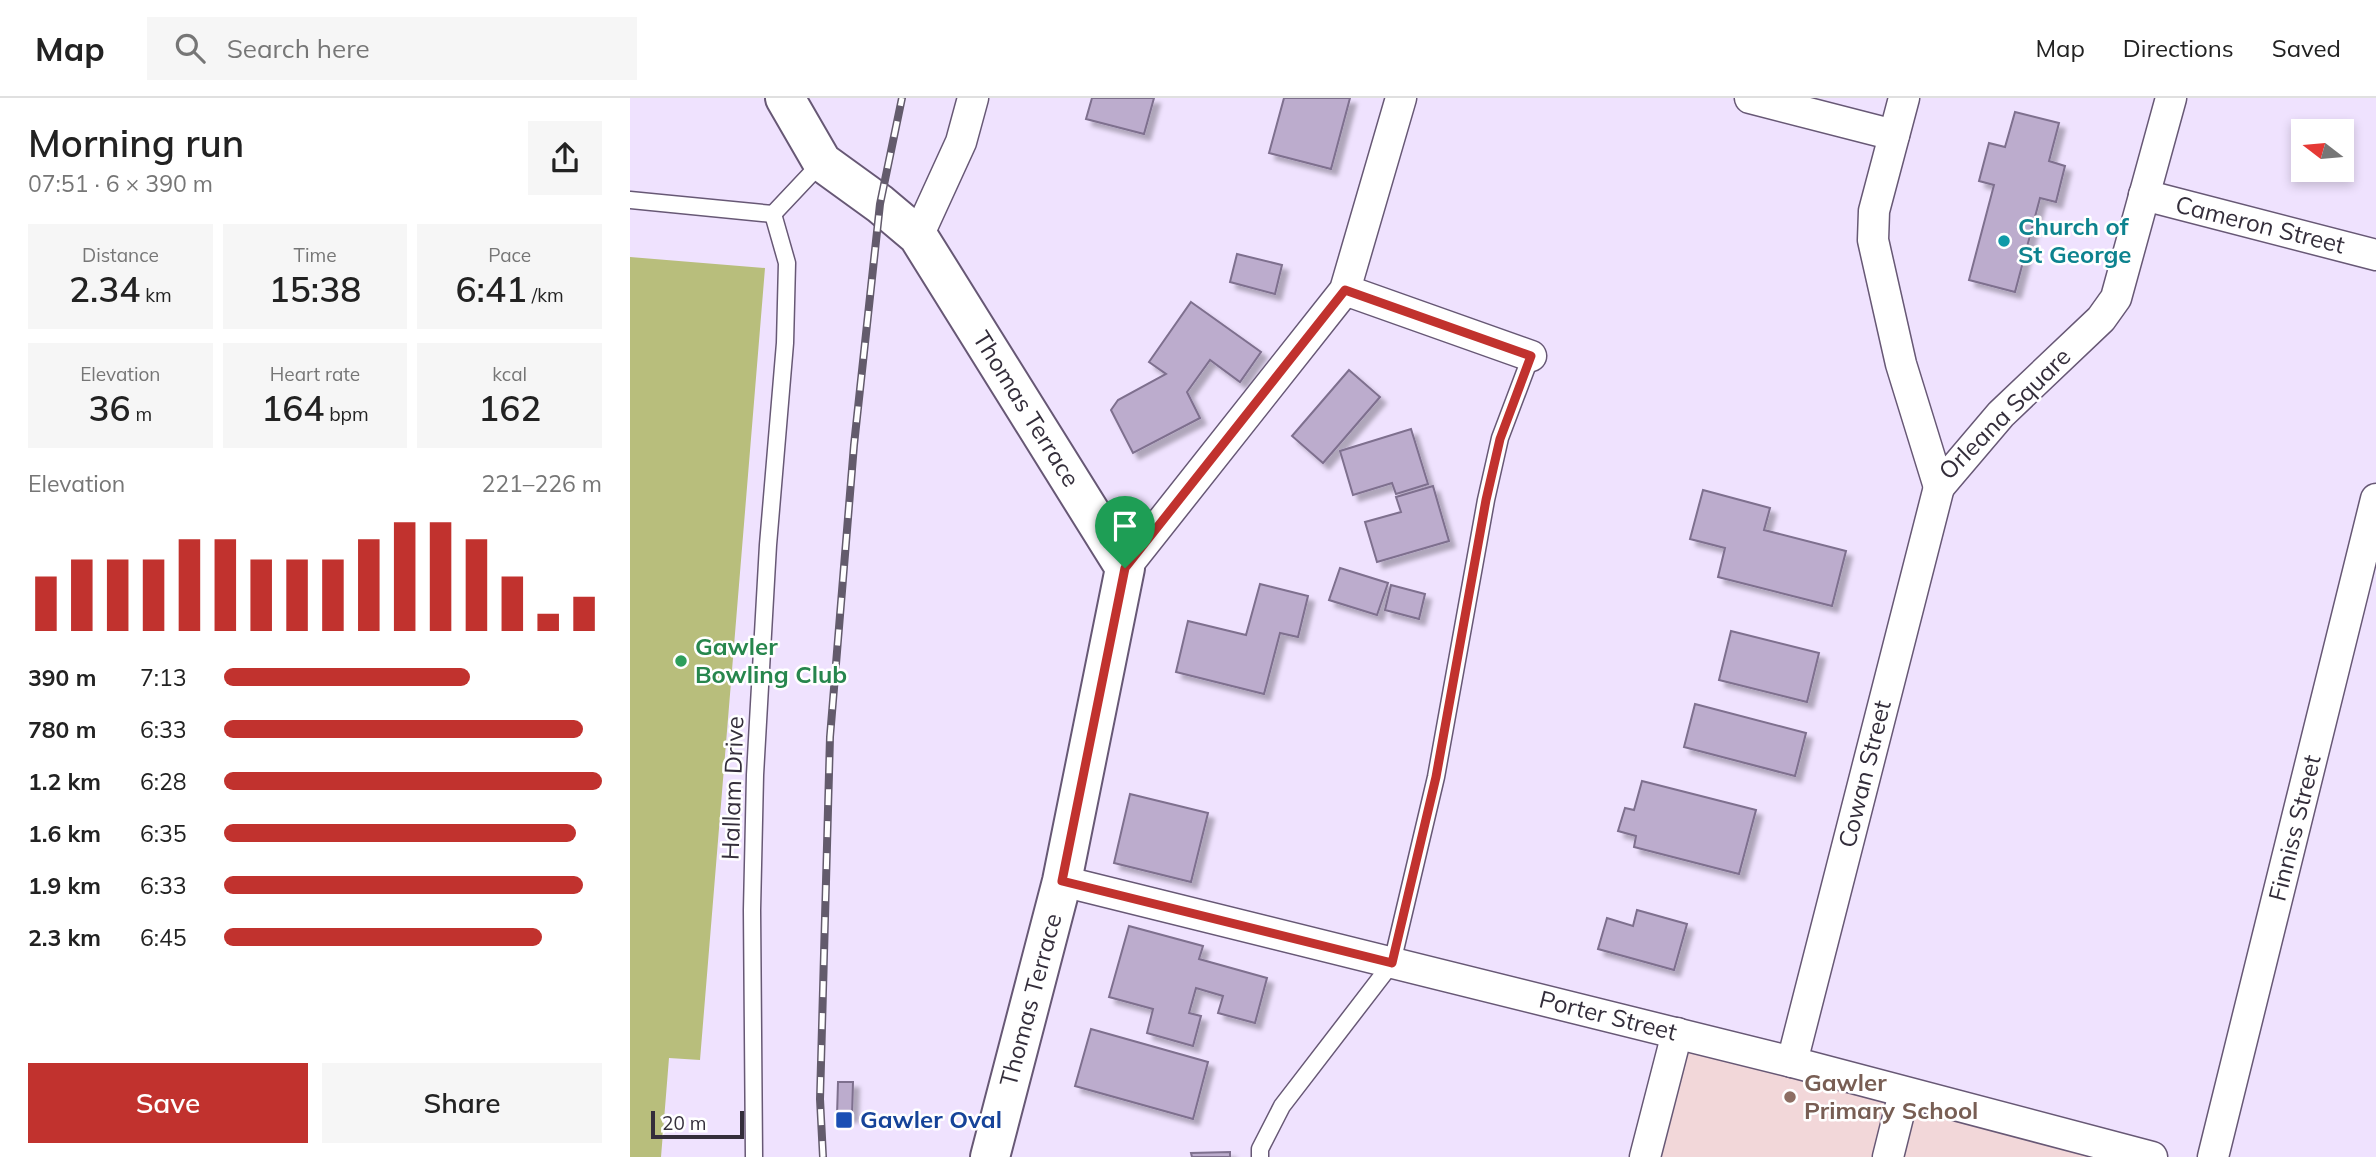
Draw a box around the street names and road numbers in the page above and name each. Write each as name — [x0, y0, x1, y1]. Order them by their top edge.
street label: Cameron Street — [2172, 188, 2348, 260]
street label: Thomas Terrace — [967, 325, 1087, 492]
street label: Orleana Square — [1932, 341, 2077, 486]
street label: Cowan Street — [1831, 697, 1897, 851]
street label: Hallam Drive — [714, 716, 750, 860]
street label: Finniss Street — [2261, 752, 2327, 904]
street label: Thomas Terrace — [993, 910, 1068, 1090]
street label: Porter Street — [1536, 983, 1680, 1047]

